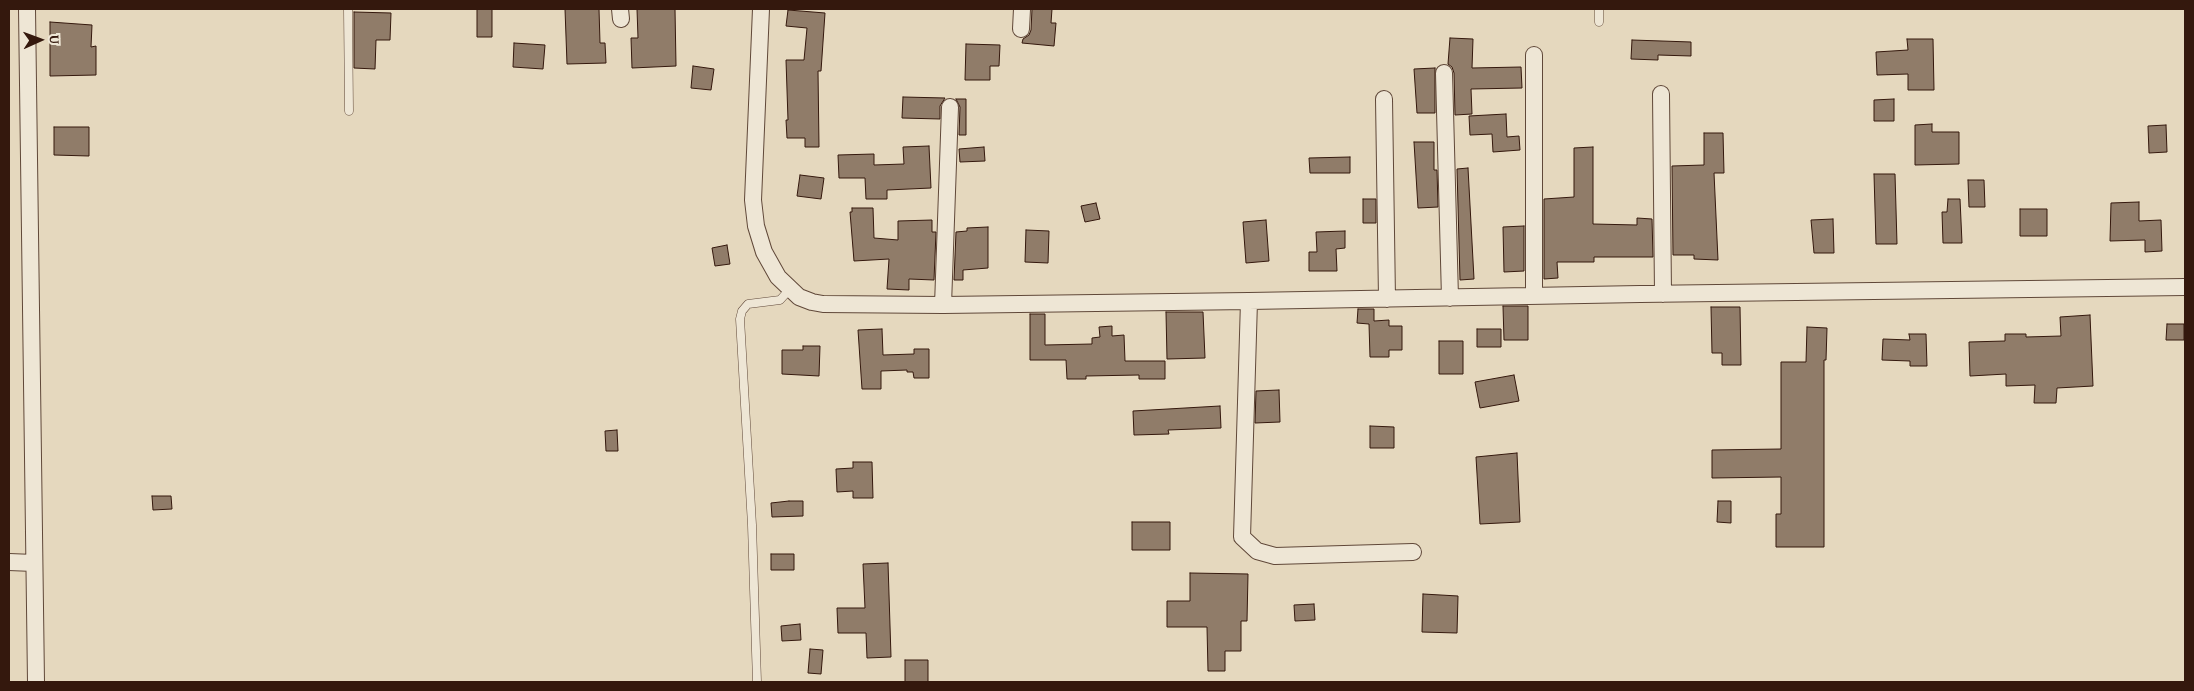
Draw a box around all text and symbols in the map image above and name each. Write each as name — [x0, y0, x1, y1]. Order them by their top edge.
north arrow — [15, 15, 65, 65]
text: U — [45, 34, 65, 45]

